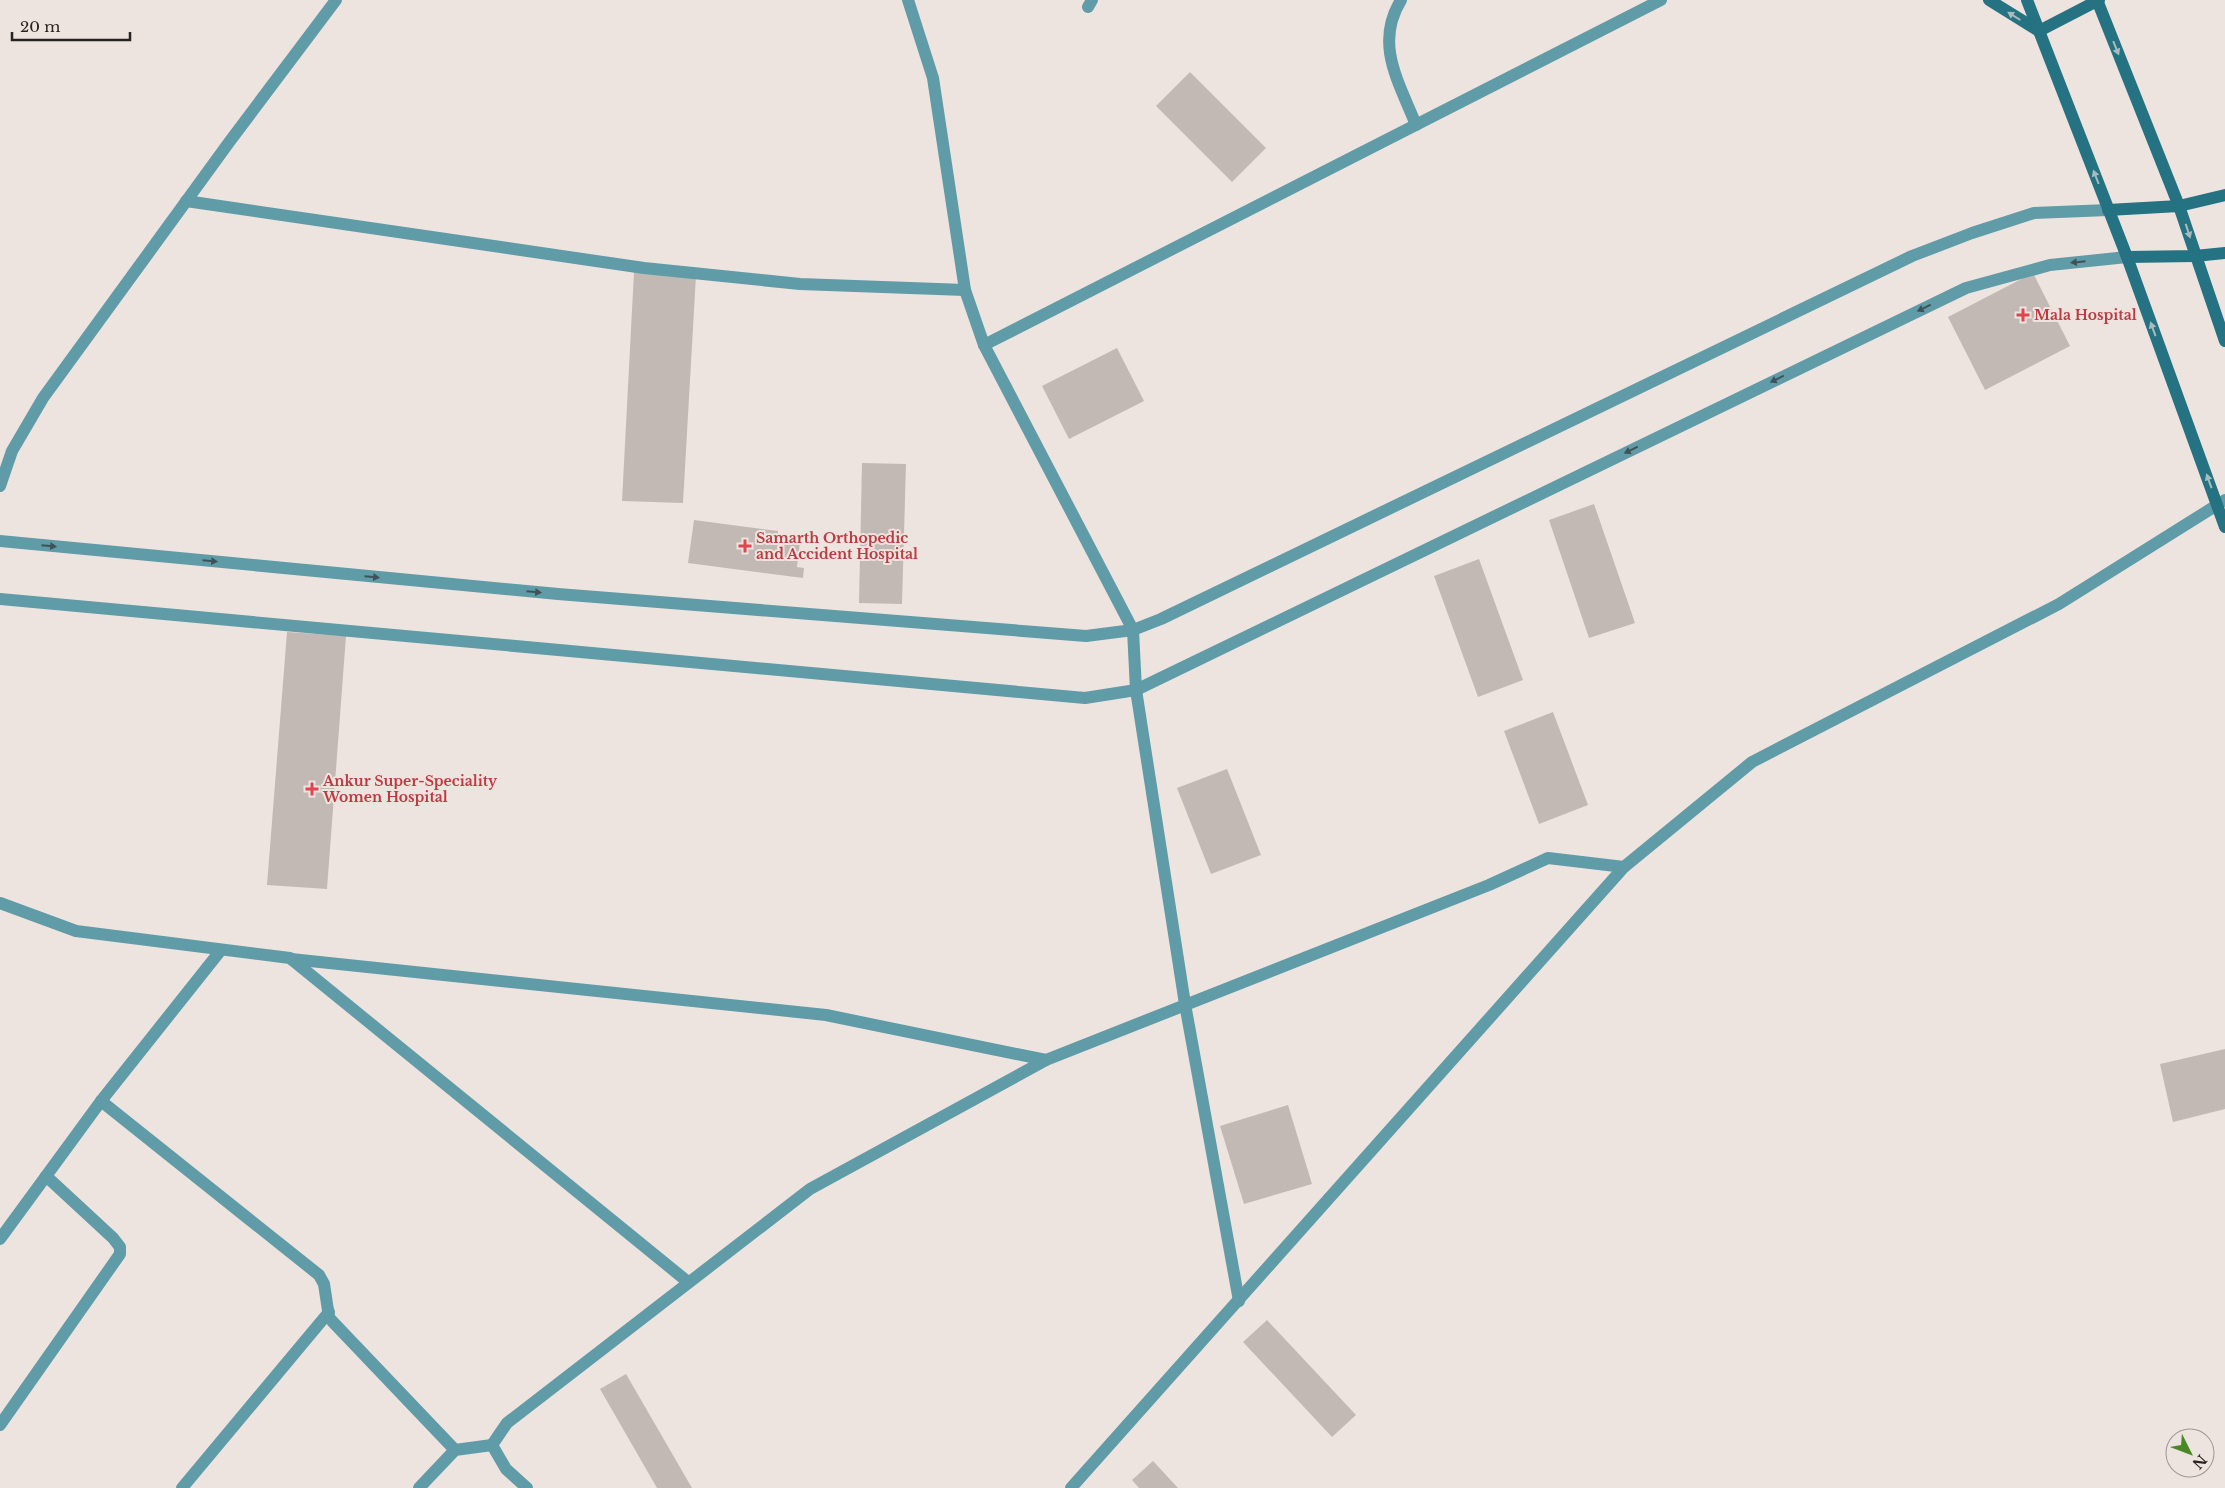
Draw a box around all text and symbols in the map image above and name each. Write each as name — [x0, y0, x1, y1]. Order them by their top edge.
scale bar — [12, 10, 130, 42]
one-way arrow — [2008, 11, 2021, 20]
text: 20 m — [20, 17, 60, 36]
one-way arrow — [2113, 40, 2120, 55]
one-way arrow — [2091, 170, 2099, 184]
one-way arrow — [2184, 224, 2192, 239]
one-way arrow — [2070, 258, 2086, 266]
one-way arrow — [1917, 304, 1931, 312]
place label: Mala Hospital — [2034, 306, 2137, 324]
marker: Mala Hospital — [2016, 308, 2030, 322]
one-way arrow — [2149, 321, 2157, 336]
one-way arrow — [1770, 375, 1784, 383]
one-way arrow — [1624, 446, 1638, 454]
one-way arrow — [2205, 474, 2213, 488]
place label: Samarth Orthopedic and Accident Hospital — [756, 529, 918, 563]
marker: Samarth Orthopedic and Accident Hospital — [738, 539, 752, 553]
one-way arrow — [41, 542, 57, 550]
one-way arrow — [203, 558, 219, 566]
one-way arrow — [364, 573, 380, 581]
one-way arrow — [526, 588, 542, 596]
place label: Ankur Super-Speciality Women Hospital — [322, 772, 498, 806]
marker: Ankur Super-Speciality Women Hospital — [305, 782, 319, 796]
north arrow — [2165, 1428, 2215, 1478]
text: N — [2189, 1451, 2211, 1473]

